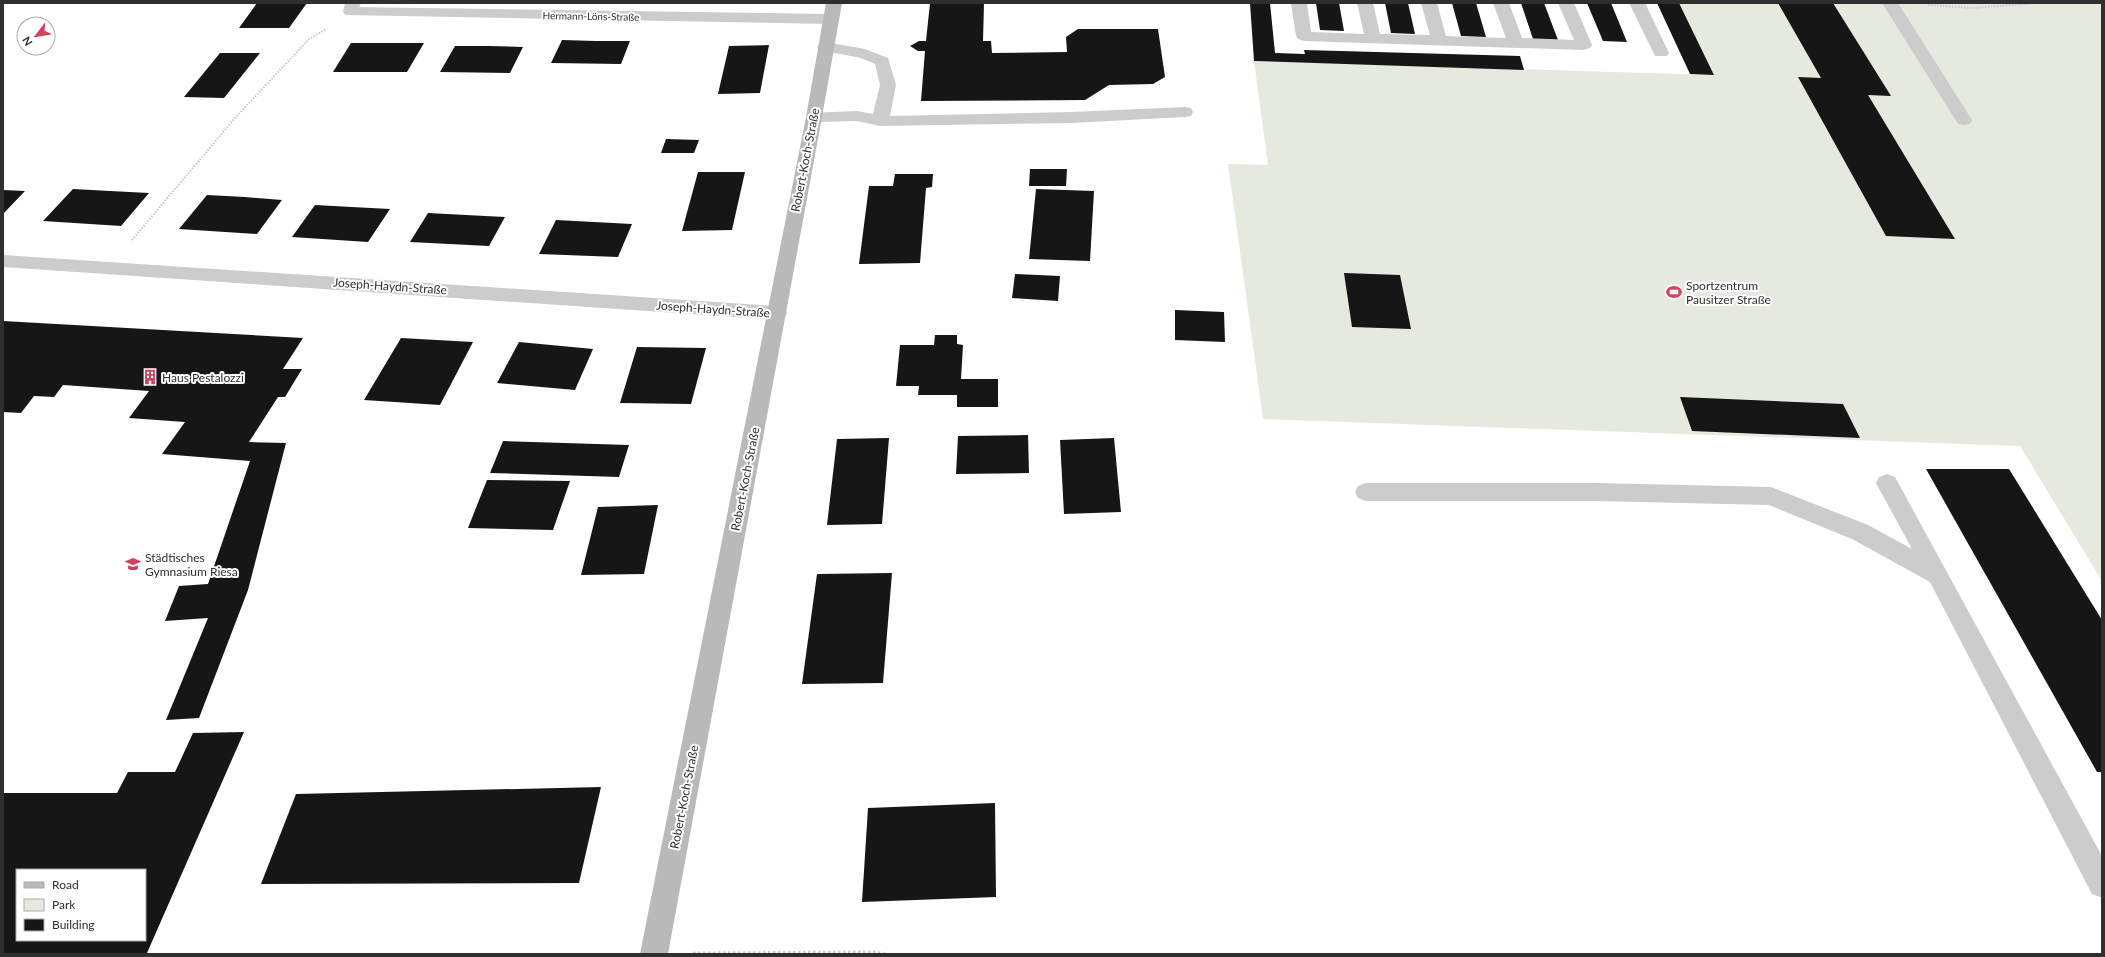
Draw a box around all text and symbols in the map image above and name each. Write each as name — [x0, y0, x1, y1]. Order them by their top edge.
street label: Hermann-Löns-Straße — [542, 9, 640, 23]
north arrow — [16, 16, 56, 56]
text: N — [19, 34, 35, 48]
street label: Robert-Koch-Straße — [788, 107, 822, 213]
street label: Joseph-Haydn-Straße — [333, 275, 447, 297]
place label: Sportzentrum Pausitzer Straße — [1686, 278, 1771, 307]
sports icon: Sportzentrum Pausitzer Straße — [1665, 283, 1683, 301]
street label: Joseph-Haydn-Straße — [656, 298, 770, 320]
building icon: Haus Pestalozzi — [141, 368, 159, 386]
place label: Haus Pestalozzi — [162, 370, 244, 385]
street label: Robert-Koch-Straße — [728, 426, 762, 532]
place label: Städtisches Gymnasium Riesa — [145, 550, 238, 579]
school or university icon: Städtisches Gymnasium Riesa — [124, 555, 142, 573]
street label: Robert-Koch-Straße — [667, 744, 701, 850]
legend — [16, 869, 146, 941]
text: Road — [52, 877, 79, 892]
text: Park — [52, 897, 76, 912]
text: Building — [52, 917, 95, 932]

